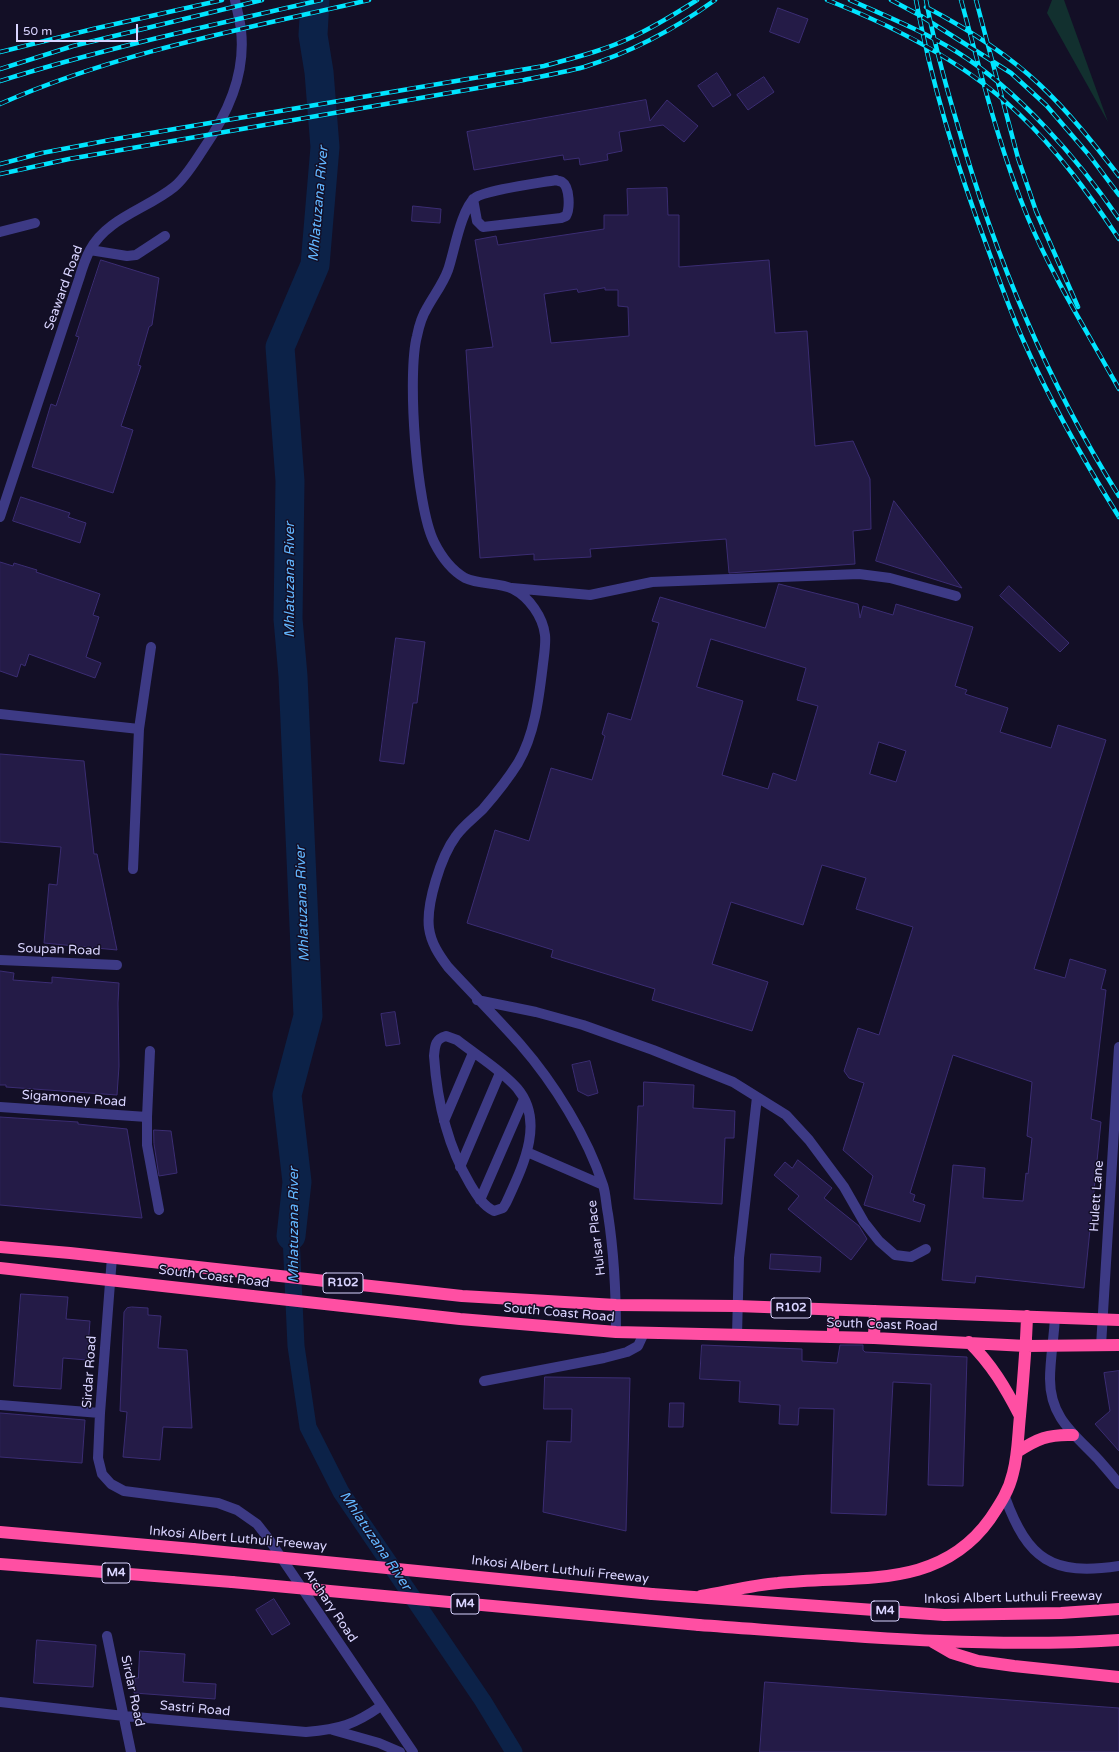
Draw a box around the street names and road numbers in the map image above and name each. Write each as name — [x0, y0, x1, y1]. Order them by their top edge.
street label: Seaward Road — [41, 243, 87, 333]
street label: Soupan Road — [17, 941, 101, 959]
street label: Sigamoney Road — [21, 1088, 127, 1110]
street label: Hulett Lane — [1087, 1160, 1107, 1232]
street label: Hulsar Place — [585, 1199, 609, 1277]
street label: South Coast Road — [158, 1262, 270, 1292]
road number: R102 — [323, 1273, 363, 1293]
road number: R102 — [771, 1298, 811, 1318]
street label: South Coast Road — [503, 1300, 615, 1326]
street label: South Coast Road — [826, 1315, 938, 1335]
street label: Sirdar Road — [80, 1335, 100, 1409]
street label: Inkosi Albert Luthuli Freeway — [148, 1523, 328, 1555]
street label: Inkosi Albert Luthuli Freeway — [470, 1553, 650, 1587]
road number: M4 — [102, 1563, 130, 1583]
street label: Archary Road — [300, 1567, 360, 1645]
street label: Inkosi Albert Luthuli Freeway — [924, 1589, 1102, 1607]
road number: M4 — [451, 1594, 479, 1614]
road number: M4 — [871, 1601, 899, 1621]
street label: Sirdar Road — [117, 1654, 147, 1728]
street label: Sastri Road — [159, 1698, 231, 1720]

